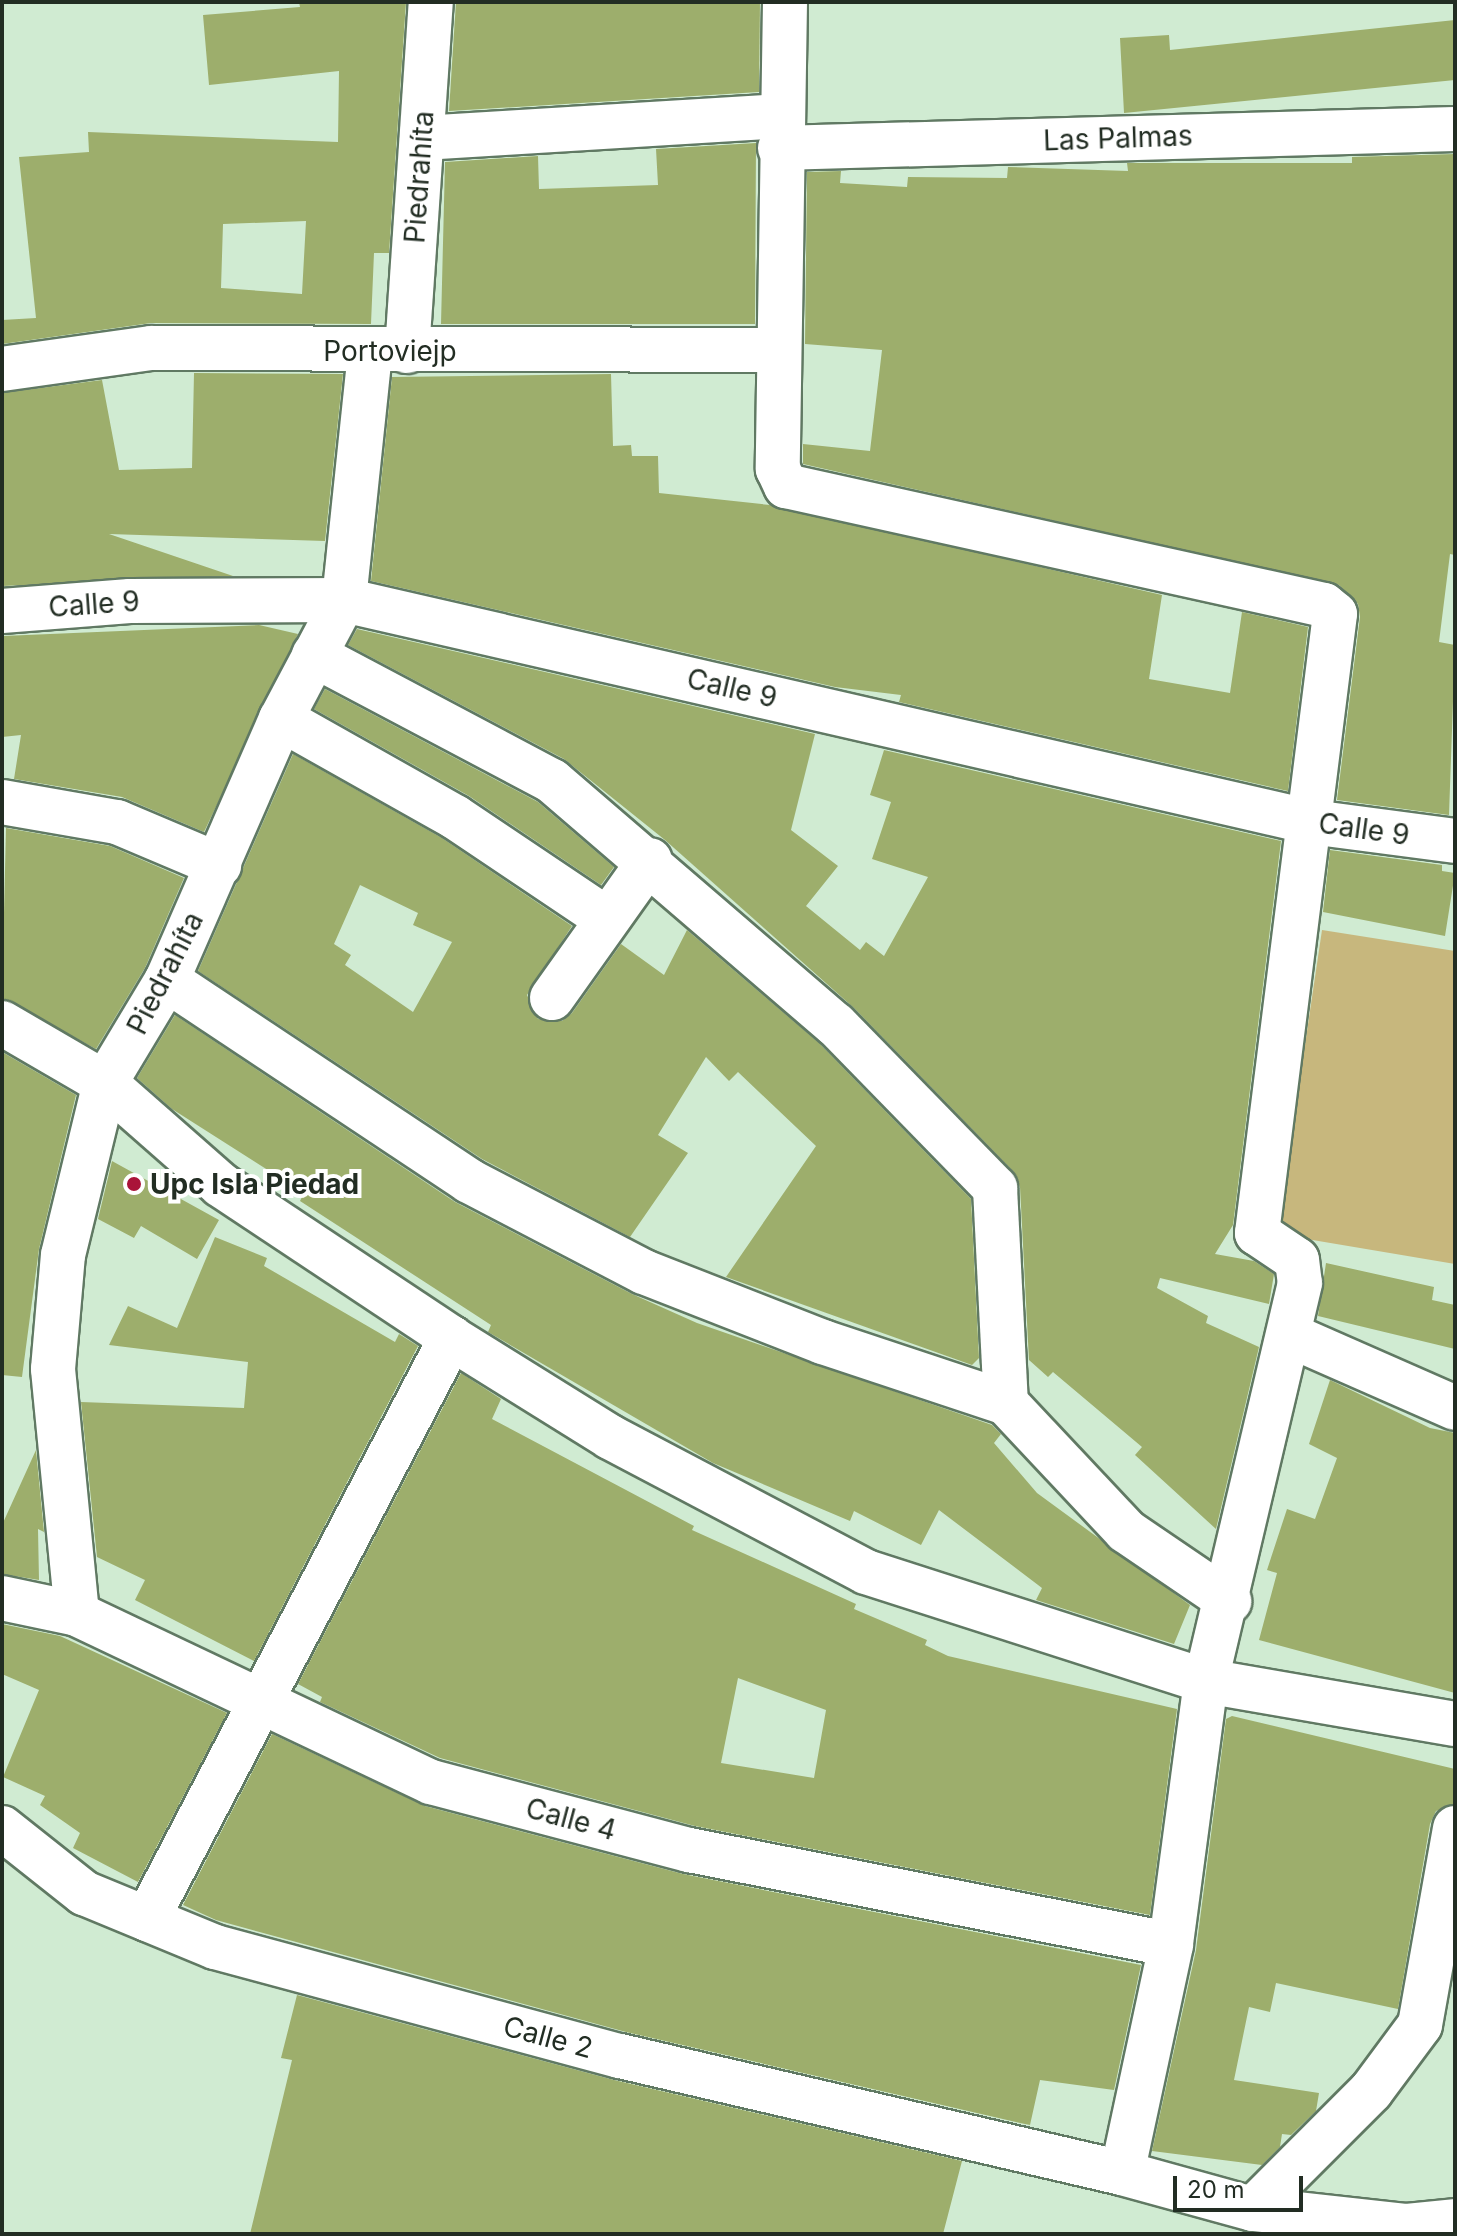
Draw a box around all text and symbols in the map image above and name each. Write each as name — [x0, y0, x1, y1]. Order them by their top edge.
street label: Piedrahíta — [398, 110, 440, 244]
street label: Las Palmas — [1043, 119, 1193, 157]
street label: Portoviejp — [323, 334, 457, 368]
street label: Calle 9 — [47, 584, 141, 624]
street label: Calle 9 — [684, 661, 780, 715]
street label: Calle 9 — [1316, 806, 1412, 852]
street label: Piedrahíta — [120, 906, 210, 1040]
place label: Upc Isla Piedad — [150, 1167, 359, 1201]
marker: Upc Isla Piedad — [125, 1175, 143, 1193]
street label: Calle 4 — [522, 1791, 620, 1847]
street label: Calle 2 — [500, 2009, 596, 2065]
scale bar — [1177, 2160, 1307, 2210]
text: 20 m — [1187, 2175, 1245, 2204]

